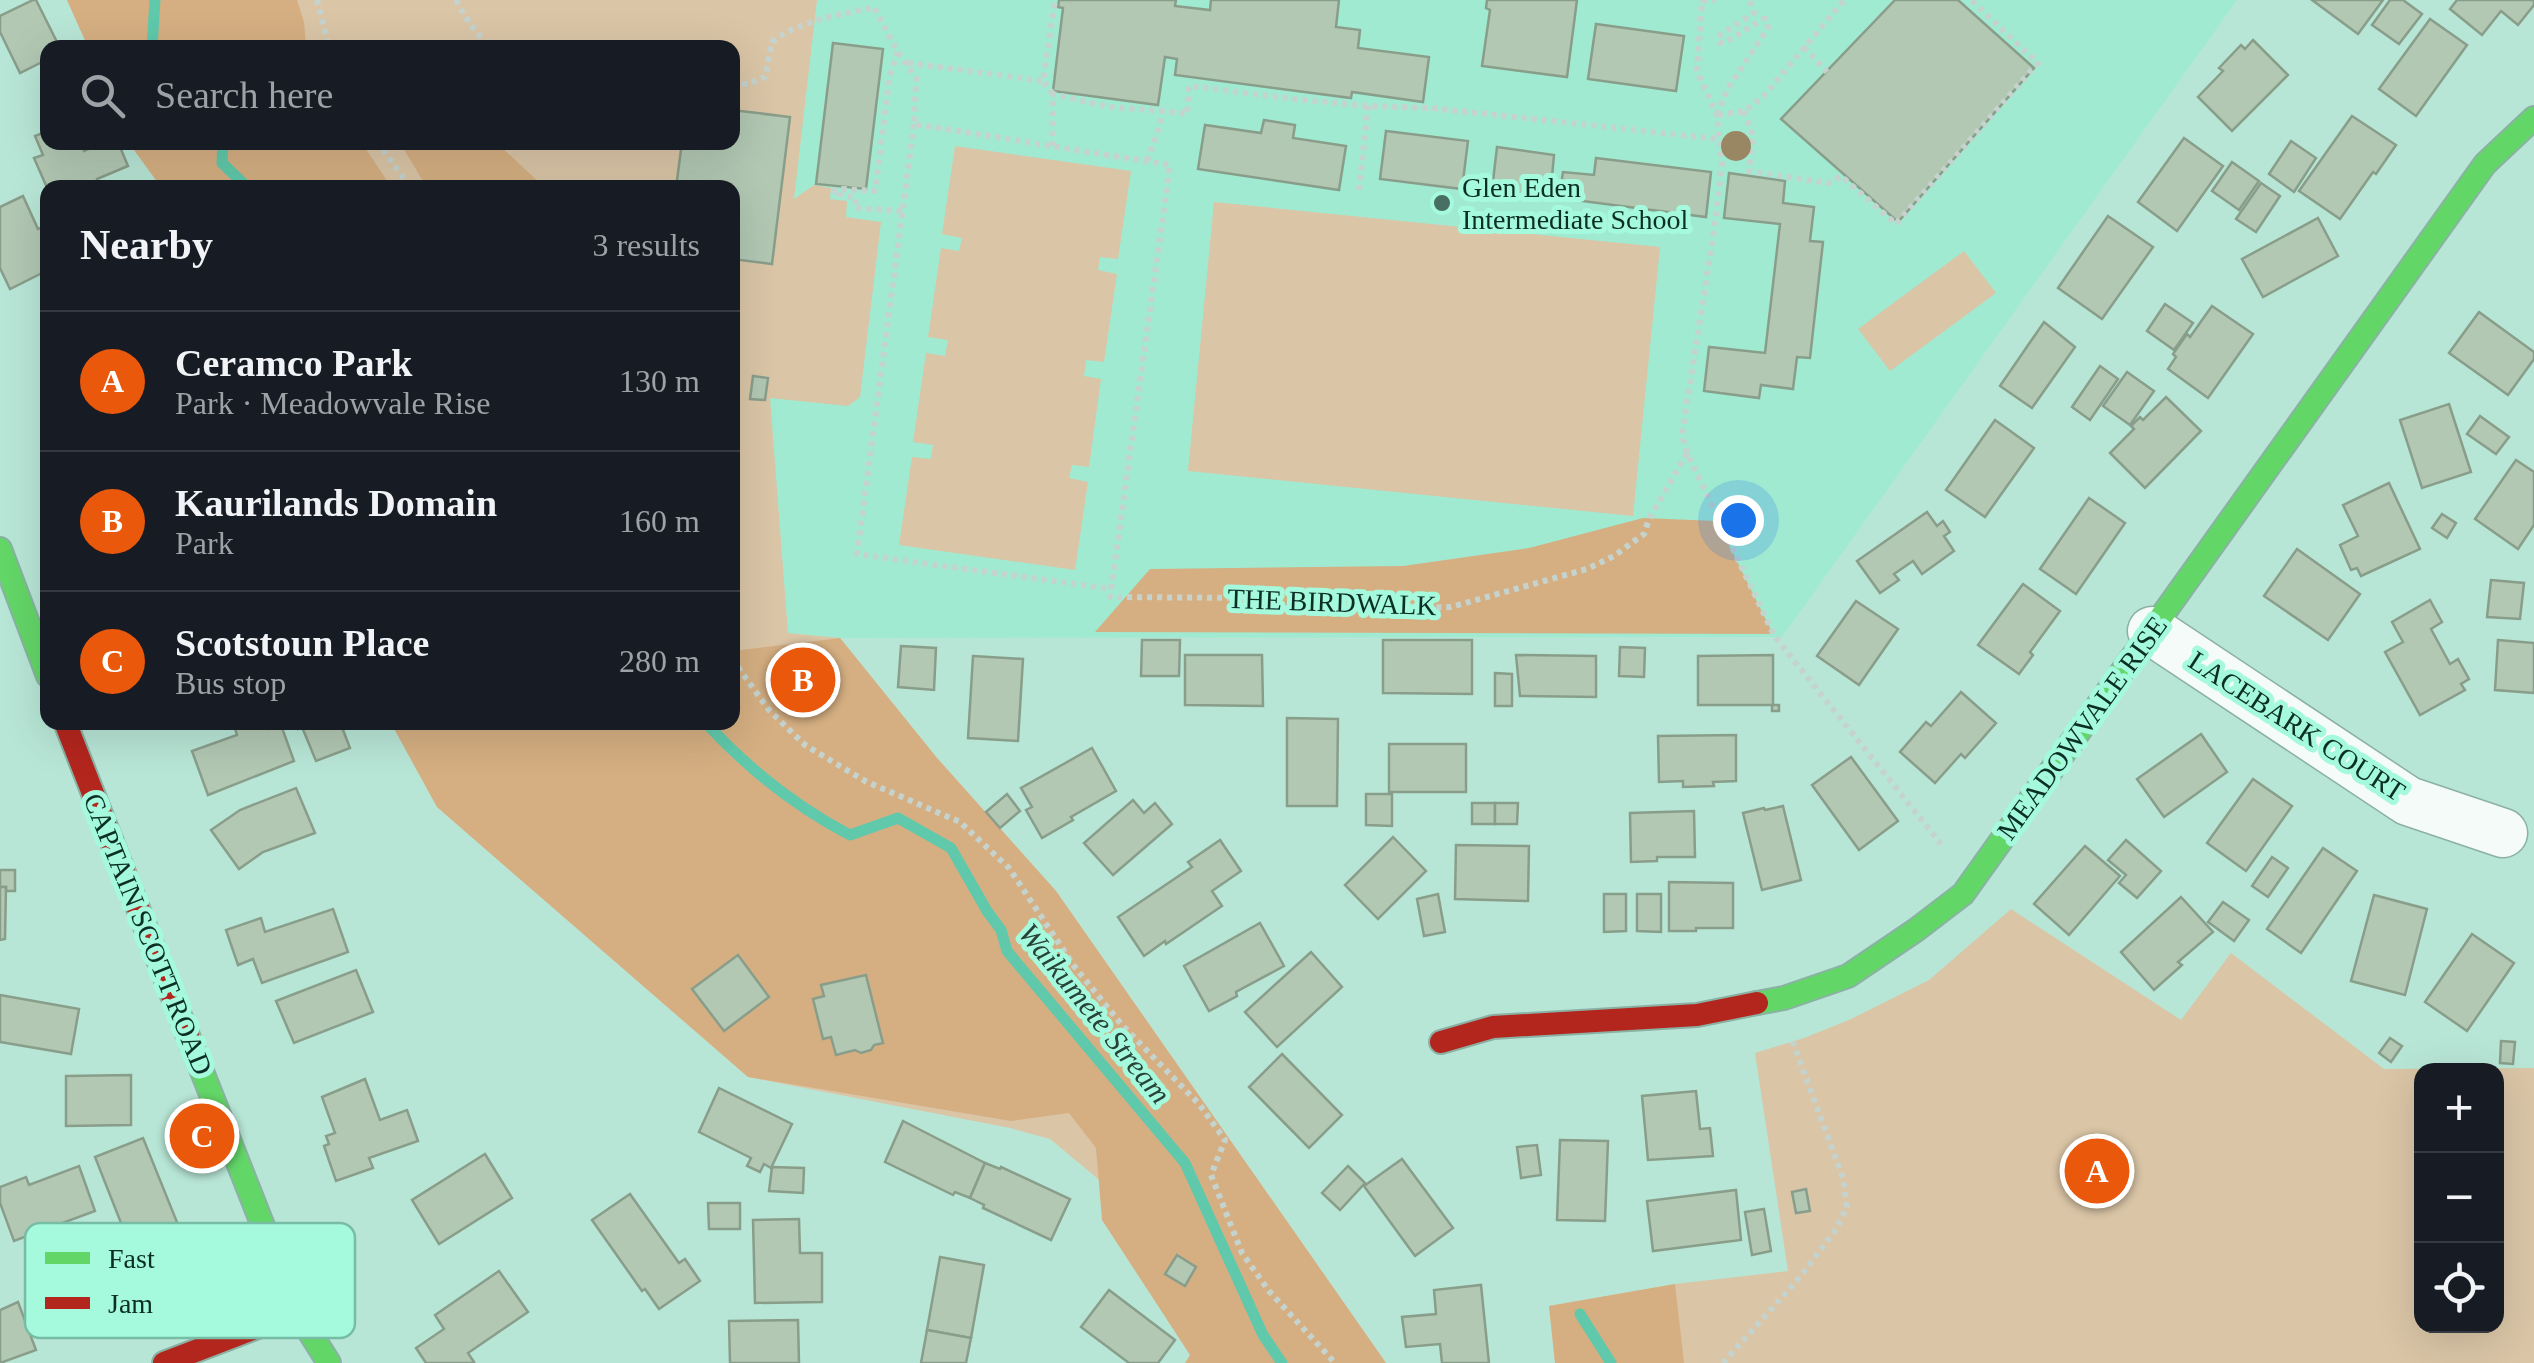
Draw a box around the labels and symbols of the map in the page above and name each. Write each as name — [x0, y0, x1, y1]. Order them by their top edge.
place label: Glen Eden Intermediate School — [1462, 172, 1688, 235]
marker: Glen Eden Intermediate School — [1431, 192, 1453, 214]
your location — [1713, 495, 1764, 546]
street label: THE BIRDWALK — [1227, 583, 1437, 621]
street label: MEADOWVALE RISE — [1991, 611, 2173, 845]
pin: B — [770, 642, 836, 718]
street label: LACEBARK COURT — [2183, 645, 2411, 807]
street label: CAPTAIN SCOTT ROAD — [77, 789, 219, 1079]
water label: Waikumete Stream — [1012, 916, 1178, 1110]
pin: C — [170, 1098, 234, 1174]
pin: A — [2064, 1134, 2130, 1208]
legend — [25, 1223, 355, 1338]
text: Fast — [108, 1243, 155, 1274]
text: Jam — [108, 1288, 153, 1319]

